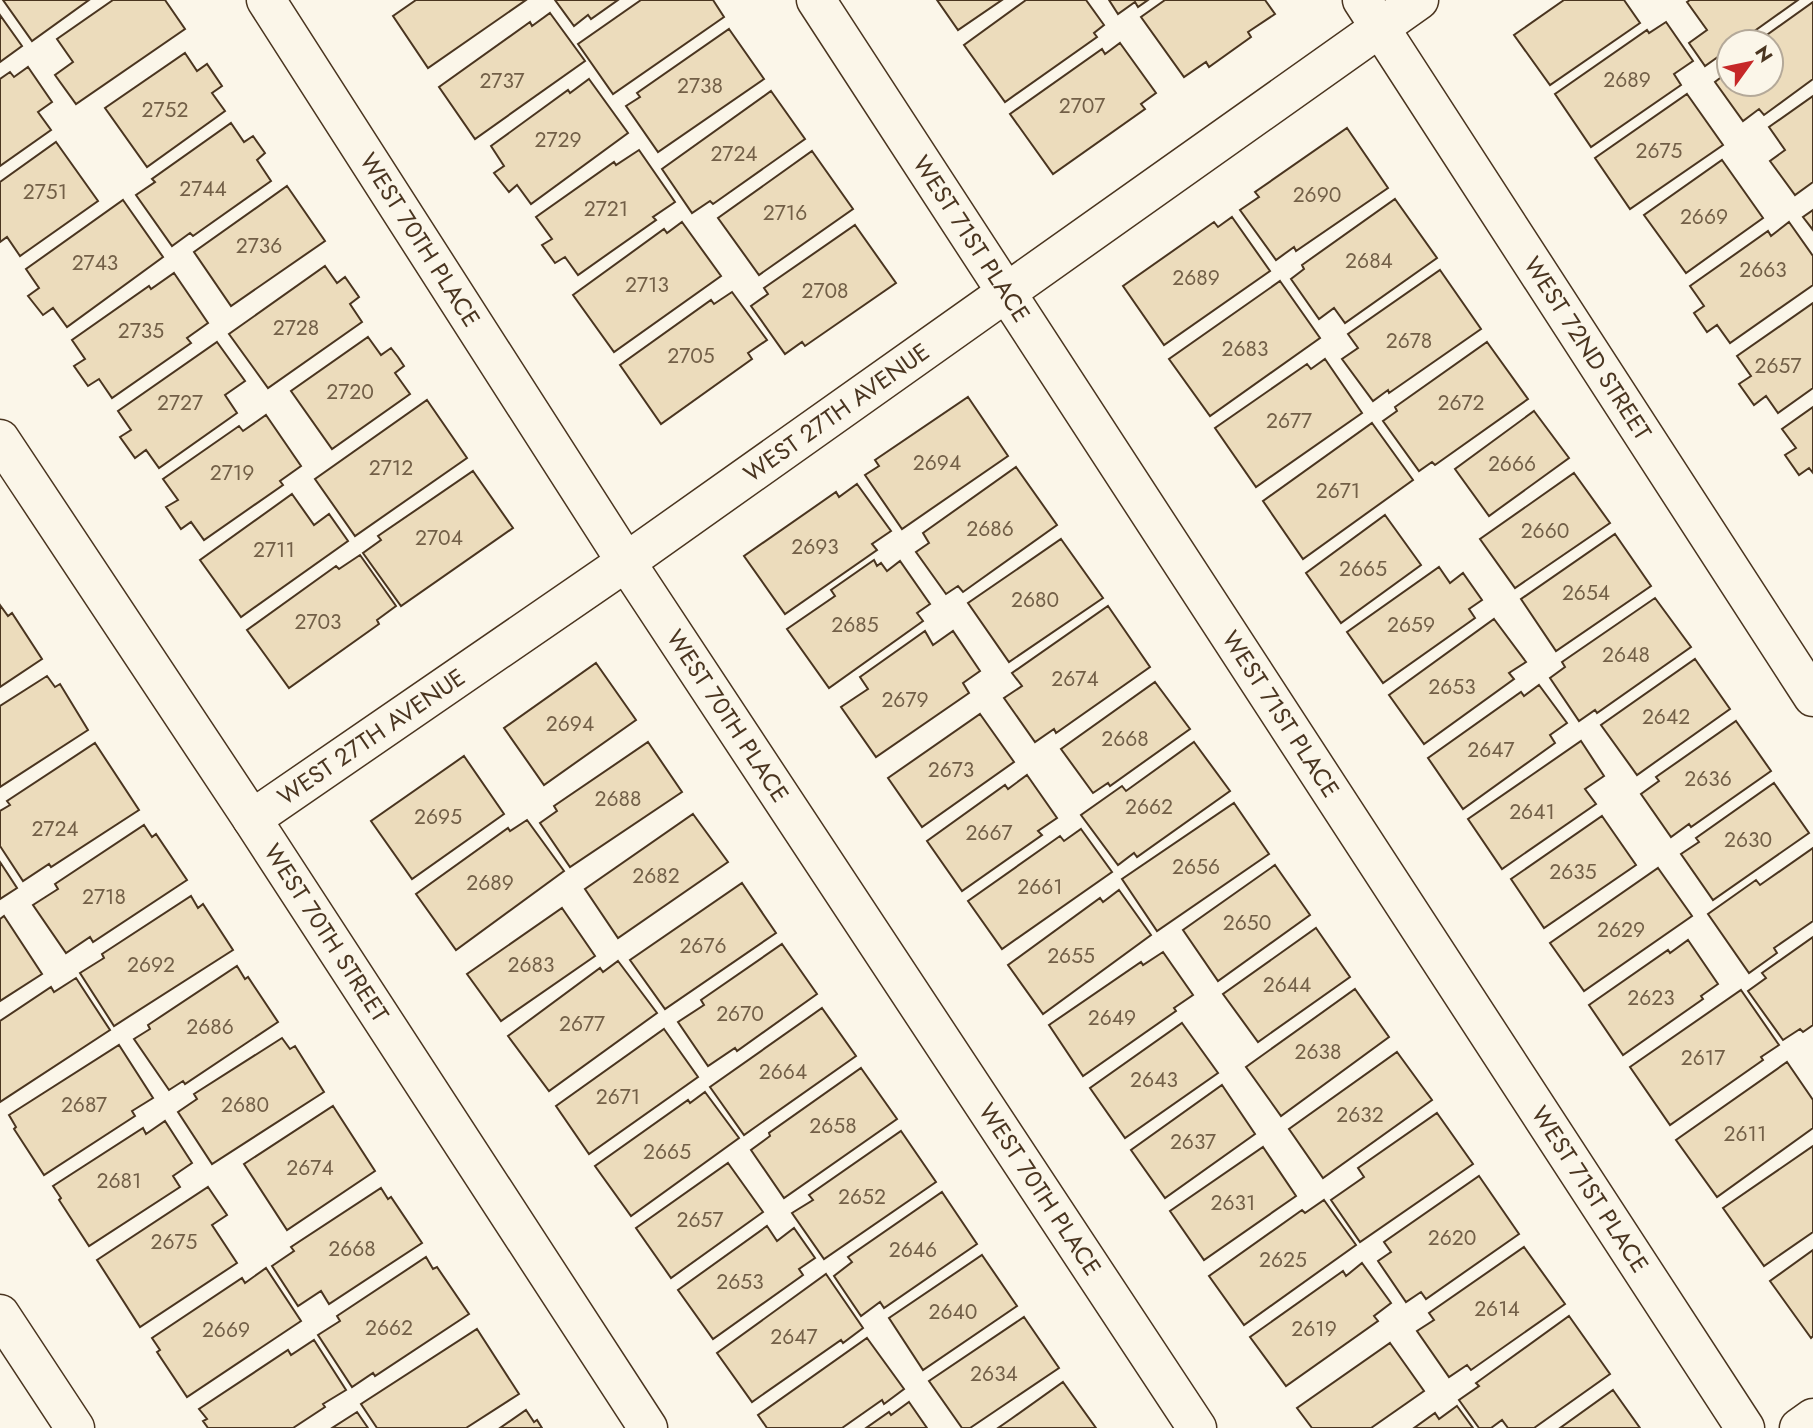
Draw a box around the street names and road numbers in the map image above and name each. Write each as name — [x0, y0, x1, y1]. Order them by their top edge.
street label: WEST 70TH PLACE — [351, 146, 489, 334]
street label: WEST 71ST PLACE — [905, 148, 1039, 329]
street label: WEST 72ND STREET — [1516, 250, 1660, 447]
street label: WEST 27TH AVENUE — [736, 334, 936, 490]
street label: WEST 70TH PLACE — [658, 622, 798, 809]
street label: WEST 71ST PLACE — [1214, 623, 1348, 804]
street label: WEST 27TH AVENUE — [270, 660, 472, 813]
street label: WEST 70TH STREET — [256, 837, 398, 1029]
street label: WEST 70TH PLACE — [970, 1096, 1110, 1283]
street label: WEST 71ST PLACE — [1523, 1099, 1657, 1280]

